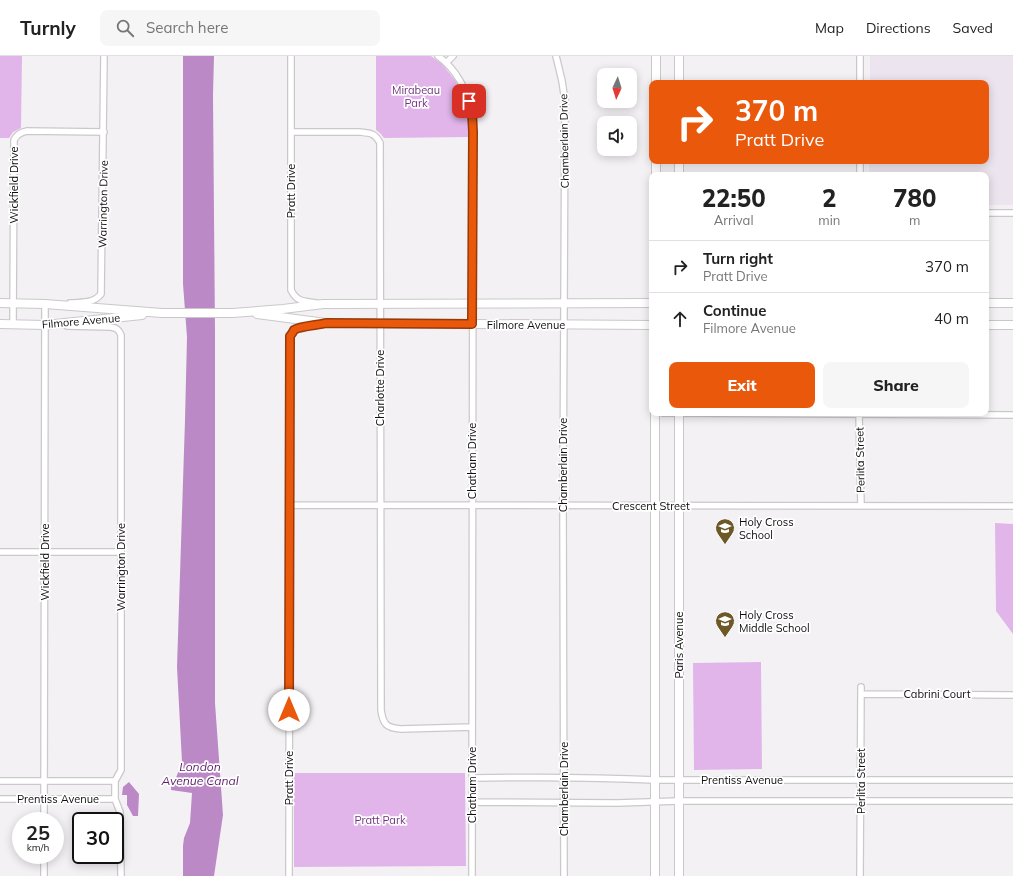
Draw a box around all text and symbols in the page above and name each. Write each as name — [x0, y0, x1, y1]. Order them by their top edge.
search box — [100, 10, 380, 46]
text: Turnly — [20, 16, 76, 40]
icon: search — [114, 17, 136, 39]
text: Search here — [146, 18, 228, 37]
text: Map — [815, 19, 844, 37]
text: Directions — [866, 19, 931, 37]
text: Saved — [953, 19, 993, 37]
north arrow — [597, 68, 637, 108]
map controls — [597, 68, 637, 156]
park label: Mirabeau Park — [392, 83, 440, 110]
pin — [452, 84, 486, 118]
icon: arrive — [458, 90, 480, 112]
text: 370 m — [735, 93, 818, 128]
street label: Chamberlain Drive — [556, 94, 572, 188]
icon: right — [669, 96, 721, 148]
button: sound — [597, 116, 637, 156]
text: Pratt Drive — [735, 128, 824, 151]
street label: Wickfield Drive — [7, 147, 21, 223]
street label: Warrington Drive — [95, 160, 111, 248]
street label: Pratt Drive — [284, 164, 298, 218]
text: 22:50 — [702, 183, 766, 213]
text: 2 — [822, 183, 837, 213]
text: 780 — [893, 183, 936, 213]
text: Arrival — [714, 212, 754, 228]
text: min — [818, 212, 840, 228]
text: m — [909, 212, 920, 228]
text: Turn right — [703, 249, 773, 268]
icon: right — [669, 256, 691, 278]
text: 370 m — [925, 257, 969, 276]
text: Pratt Drive — [703, 268, 768, 284]
text: Continue — [703, 301, 766, 320]
icon: ahead — [669, 308, 691, 330]
text: 40 m — [934, 309, 969, 328]
street label: Filmore Avenue — [41, 311, 121, 331]
street label: Filmore Avenue — [487, 318, 565, 332]
text: Filmore Avenue — [703, 320, 796, 336]
street label: Charlotte Drive — [373, 350, 387, 426]
button: Exit — [669, 362, 815, 408]
button: Share — [823, 362, 969, 408]
street label: Chamberlain Drive — [556, 418, 570, 512]
street label: Chatham Drive — [465, 423, 479, 499]
street label: Perlita Street — [852, 427, 868, 493]
street label: Crescent Street — [612, 499, 690, 513]
place label: Holy Cross School — [739, 515, 794, 542]
school or university icon: Holy Cross School — [714, 517, 736, 545]
street label: Warrington Drive — [114, 523, 128, 611]
street label: Wickfield Drive — [38, 524, 52, 600]
place label: Holy Cross Middle School — [739, 608, 810, 635]
school or university icon: Holy Cross Middle School — [714, 610, 736, 638]
street label: Paris Avenue — [672, 612, 686, 678]
street label: Cabrini Court — [904, 687, 971, 701]
position arrow — [268, 689, 310, 731]
street label: Chamberlain Drive — [557, 742, 571, 836]
street label: Chatham Drive — [465, 747, 479, 823]
street label: Perlita Street — [854, 748, 868, 814]
street label: Pratt Drive — [282, 751, 296, 805]
water label: London Avenue Canal — [160, 759, 239, 788]
street label: Prentiss Avenue — [701, 773, 783, 787]
street label: Prentiss Avenue — [17, 792, 99, 806]
speed limit sign: 30 — [72, 812, 124, 864]
park label: Pratt Park — [354, 813, 406, 827]
text: 25 — [26, 820, 50, 845]
text: km/h — [27, 841, 49, 854]

